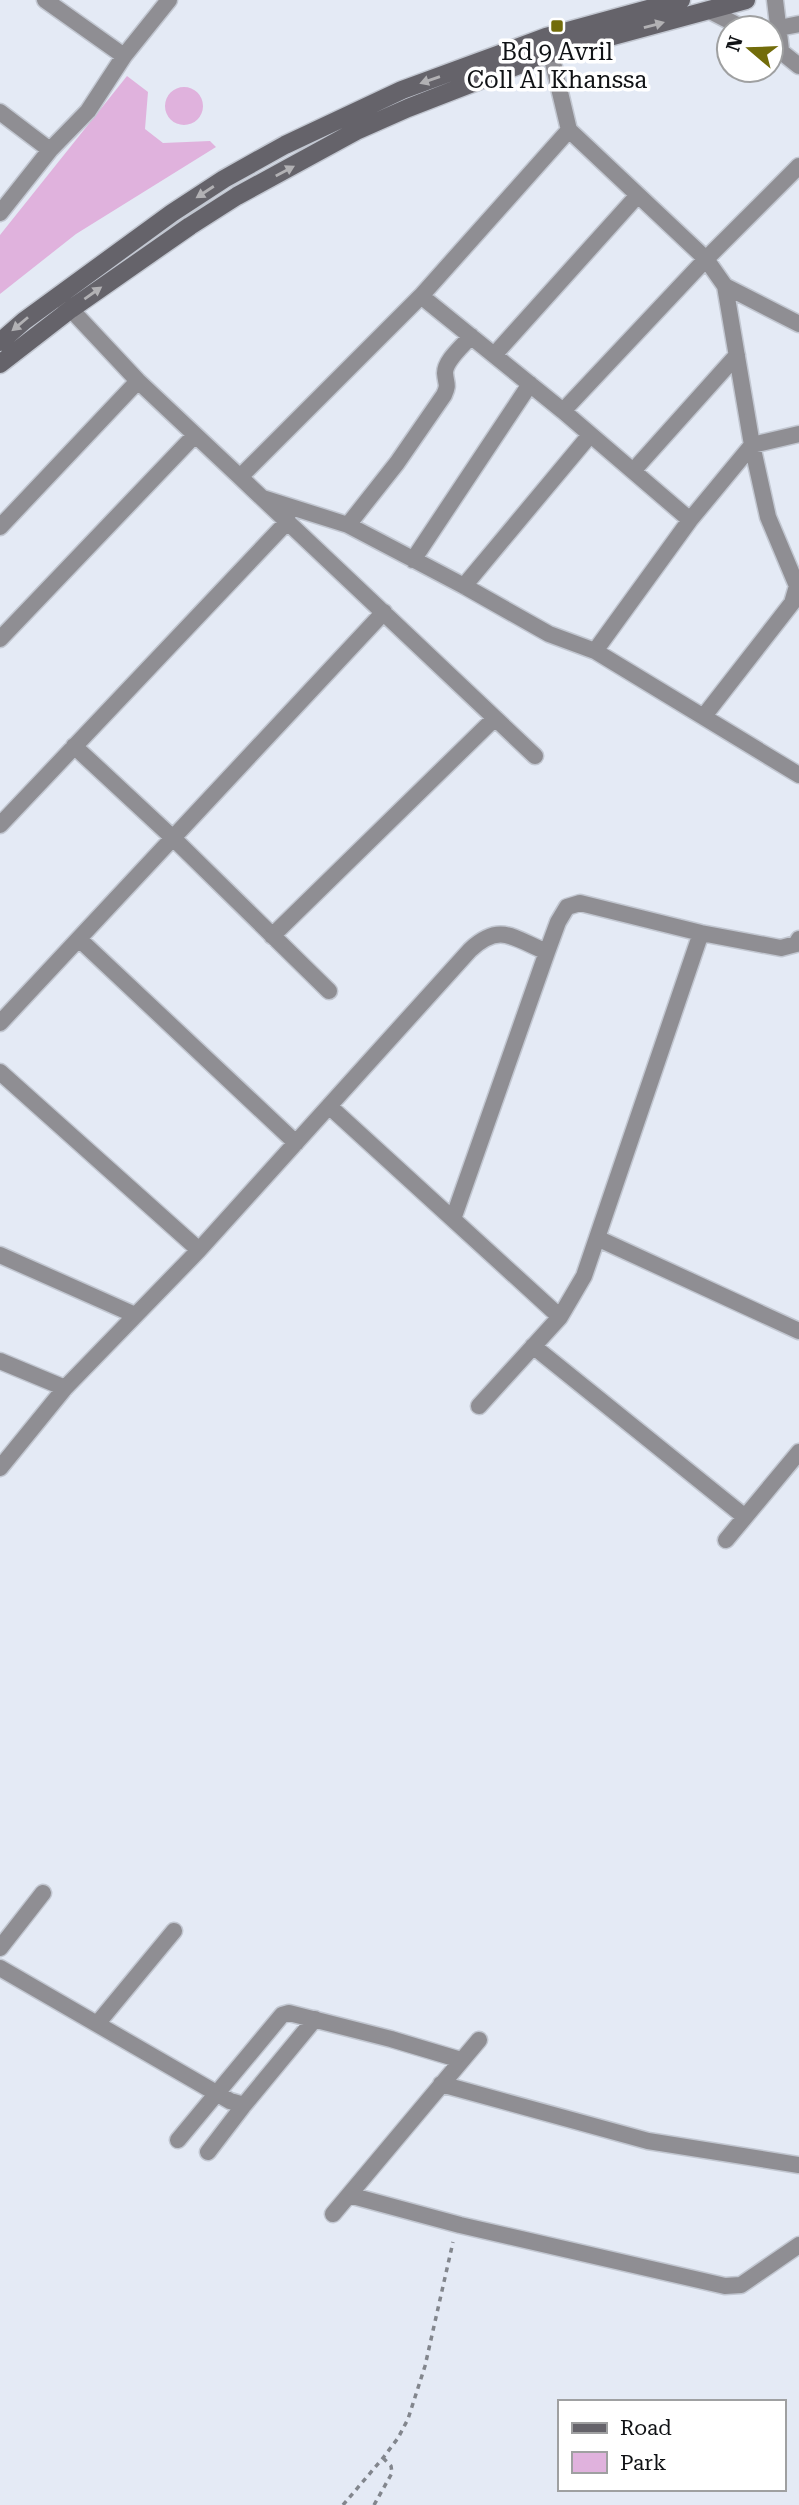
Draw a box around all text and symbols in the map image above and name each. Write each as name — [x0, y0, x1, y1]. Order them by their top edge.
north arrow — [715, 14, 785, 84]
marker: Bd 9 Avril Coll Al Khanssa — [549, 18, 565, 34]
one-way arrow — [644, 19, 665, 29]
text: N — [721, 33, 748, 54]
place label: Bd 9 Avril Coll Al Khanssa — [467, 38, 647, 94]
one-way arrow — [420, 75, 441, 86]
one-way arrow — [275, 165, 295, 177]
one-way arrow — [195, 185, 214, 198]
one-way arrow — [84, 286, 102, 300]
one-way arrow — [11, 317, 29, 332]
legend — [558, 2400, 785, 2491]
text: Road — [620, 2416, 672, 2440]
text: Park — [620, 2451, 666, 2475]

